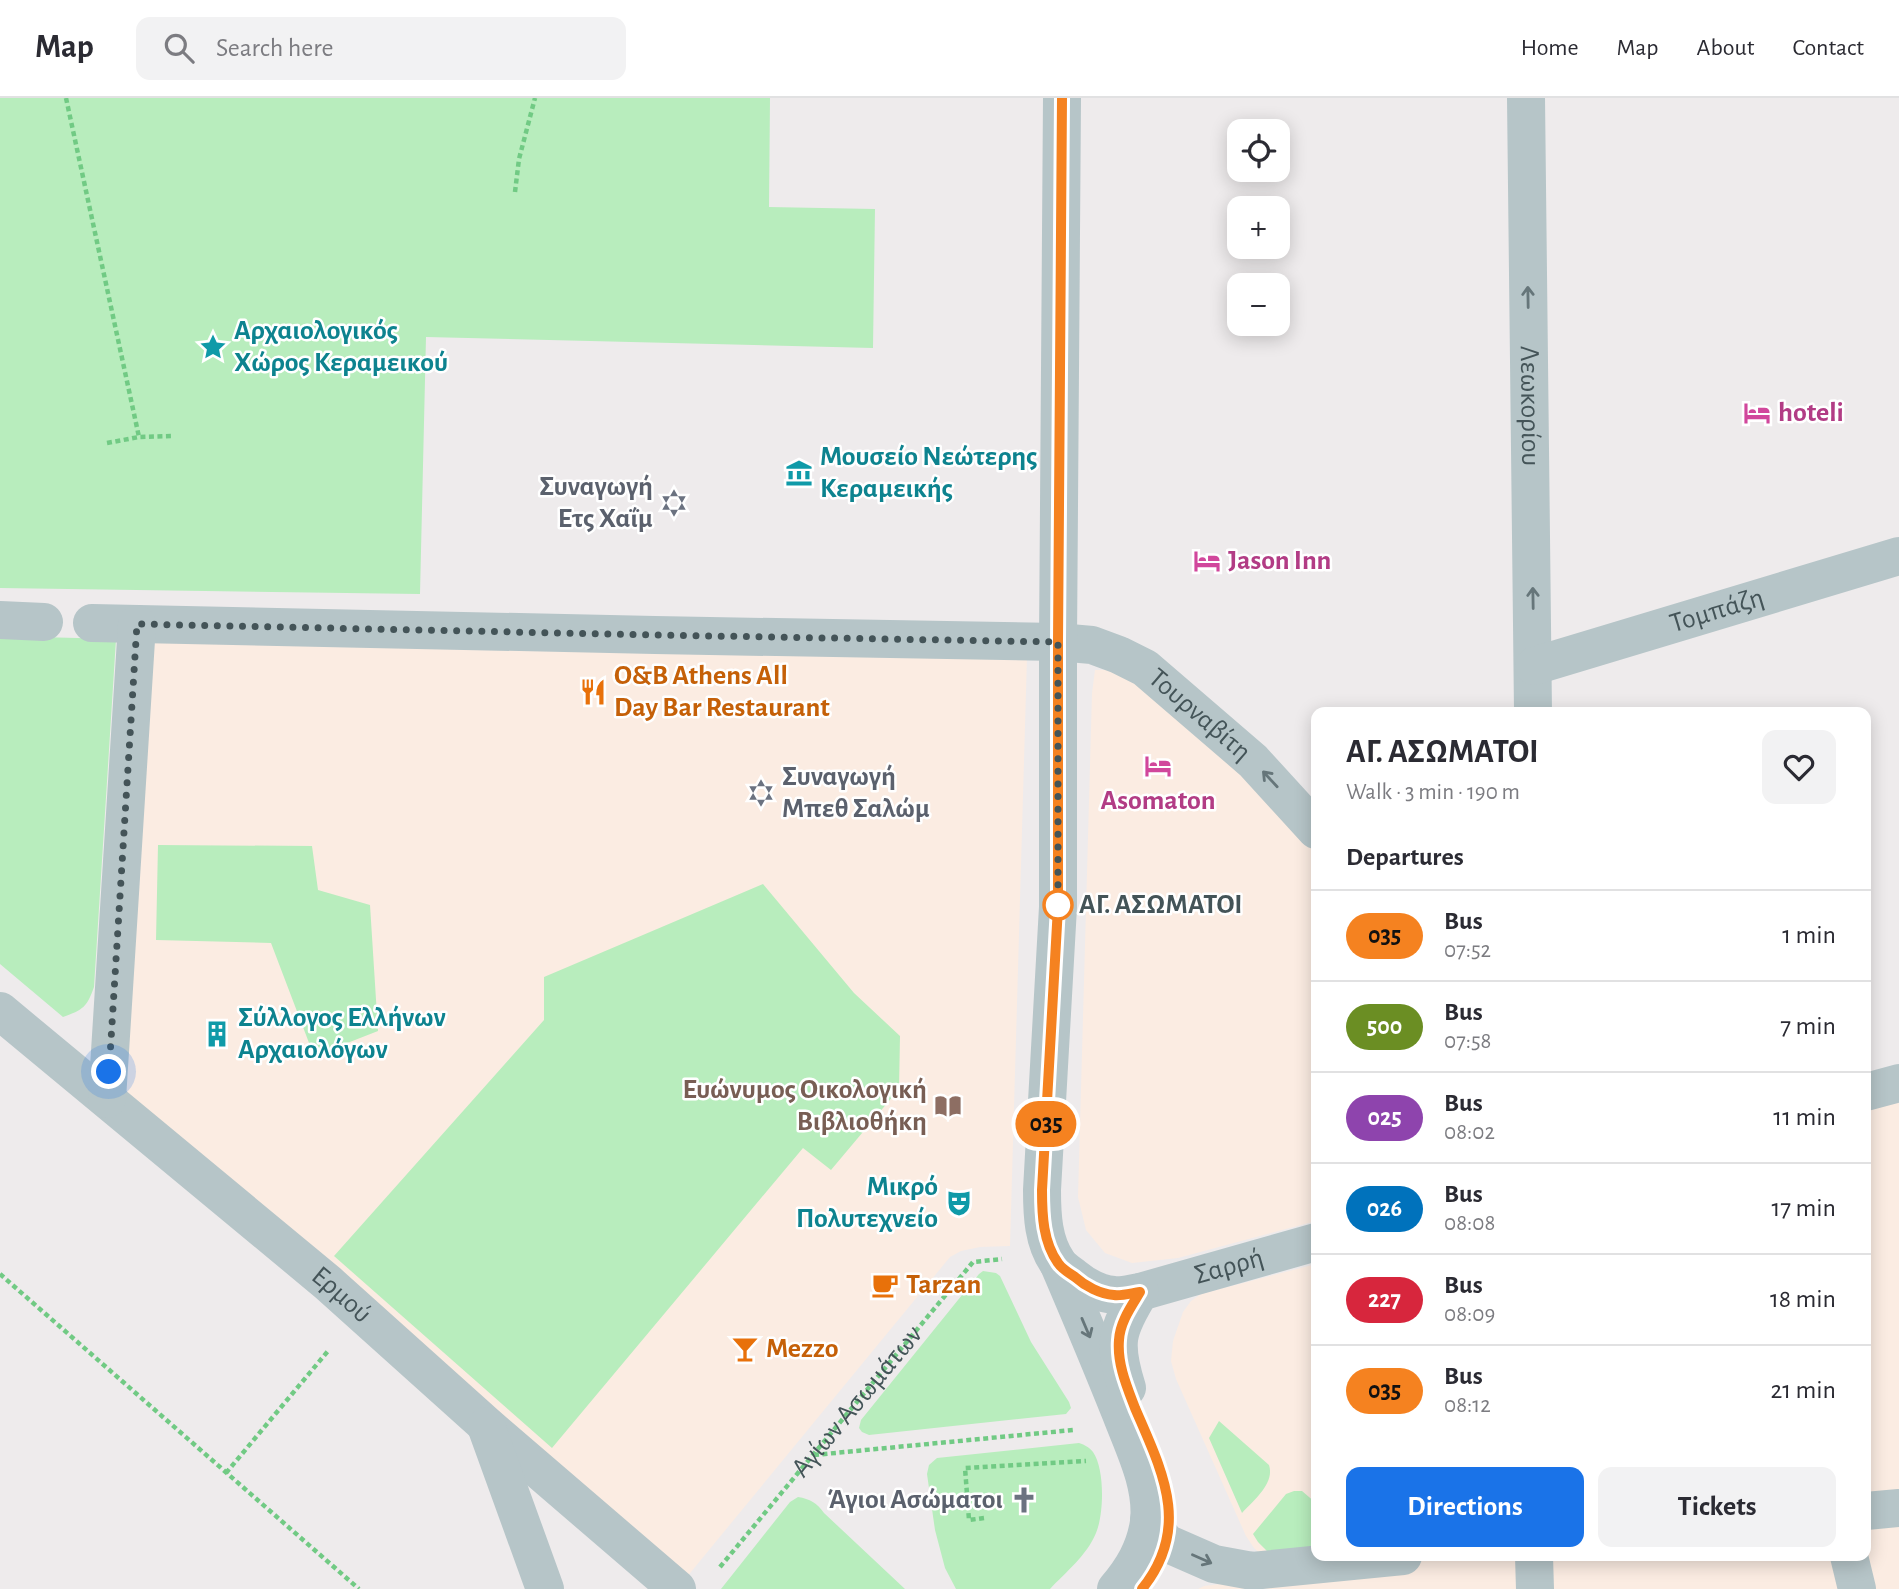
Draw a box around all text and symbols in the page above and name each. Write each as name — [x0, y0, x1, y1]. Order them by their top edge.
search box — [136, 17, 626, 80]
icon: search — [160, 29, 198, 67]
text: Map — [35, 31, 94, 64]
text: Search here — [216, 35, 334, 61]
text: Home — [1521, 36, 1579, 60]
text: Map — [1617, 36, 1659, 60]
text: About — [1697, 36, 1754, 60]
text: Contact — [1792, 36, 1864, 60]
map controls — [1227, 119, 1290, 336]
button: locate — [1227, 119, 1290, 182]
button: + — [1227, 196, 1290, 259]
button: − — [1227, 273, 1290, 336]
one-way arrow — [1522, 286, 1535, 309]
place label: Αρχαιολογικός Χώρος Κεραμεικού — [234, 317, 448, 377]
place icon: Αρχαιολογικός Χώρος Κεραμεικού — [198, 332, 228, 362]
street label: Λεωκορίου — [1515, 346, 1544, 466]
hotel icon: hoteli — [1742, 398, 1772, 428]
place label: hoteli — [1778, 399, 1844, 427]
place label: Μουσείο Νεώτερης Κεραμεικής — [820, 443, 1037, 503]
museum icon: Μουσείο Νεώτερης Κεραμεικής — [784, 458, 814, 488]
place label: Συναγωγή Ετς Χαΐμ — [539, 473, 653, 533]
synagogue icon: Συναγωγή Ετς Χαΐμ — [659, 488, 689, 518]
hotel icon: Jason Inn — [1192, 546, 1222, 576]
place label: Jason Inn — [1228, 547, 1331, 575]
street label: Τομπάζη — [1667, 584, 1767, 638]
one-way arrow — [1526, 587, 1540, 610]
place label: O&B Athens All Day Bar Restaurant — [614, 662, 830, 722]
street label: Τουρναβίτη — [1143, 663, 1256, 766]
restaurant icon: O&B Athens All Day Bar Restaurant — [578, 677, 608, 707]
button: heart — [1762, 730, 1836, 804]
text: ΑΓ. ΑΣΩΜΑΤΟΙ — [1346, 736, 1539, 769]
hotel icon: Asomaton — [1143, 751, 1173, 781]
place label: Συναγωγή Μπεθ Σαλώμ — [782, 763, 930, 823]
one-way arrow — [1262, 770, 1278, 788]
synagogue icon: Συναγωγή Μπεθ Σαλώμ — [746, 778, 776, 808]
text: Walk · 3 min · 190 m — [1346, 781, 1520, 804]
place label: Asomaton — [1100, 787, 1216, 815]
text: Departures — [1346, 844, 1464, 870]
marker: ΑΓ. ΑΣΩΜΑΤΟΙ — [1043, 890, 1073, 920]
place label: ΑΓ. ΑΣΩΜΑΤΟΙ — [1079, 891, 1243, 919]
text: Bus — [1444, 908, 1483, 934]
text: 1 min — [1782, 922, 1836, 948]
text: 035 — [1368, 924, 1401, 948]
text: 07:52 — [1444, 939, 1491, 962]
text: Bus — [1444, 999, 1483, 1025]
place label: Σύλλογος Ελλήνων Αρχαιολόγων — [238, 1004, 446, 1064]
text: 7 min — [1780, 1013, 1836, 1039]
text: 500 — [1367, 1015, 1402, 1039]
building icon: Σύλλογος Ελλήνων Αρχαιολόγων — [202, 1019, 232, 1049]
text: 07:58 — [1444, 1030, 1492, 1053]
your location — [91, 1054, 126, 1089]
place label: Ευώνυμος Οικολογική Βιβλιοθήκη — [682, 1076, 927, 1136]
text: Bus — [1444, 1090, 1483, 1116]
library icon: Ευώνυμος Οικολογική Βιβλιοθήκη — [933, 1091, 963, 1121]
line badge: 035 — [1006, 1101, 1086, 1147]
text: 11 min — [1773, 1104, 1836, 1130]
text: 025 — [1367, 1106, 1402, 1130]
text: 035 — [1029, 1112, 1063, 1136]
text: 08:02 — [1444, 1121, 1495, 1144]
place label: Μικρό Πολυτεχνείο — [796, 1173, 938, 1233]
text: Bus — [1444, 1181, 1483, 1207]
theatre icon: Μικρό Πολυτεχνείο — [944, 1188, 974, 1218]
text: 17 min — [1771, 1195, 1836, 1221]
text: 026 — [1367, 1197, 1402, 1221]
text: 08:08 — [1444, 1212, 1495, 1235]
street label: Σαρρή — [1191, 1244, 1267, 1290]
street label: Ερμού — [306, 1261, 377, 1329]
cafe icon: Tarzan — [870, 1270, 900, 1300]
place label: Tarzan — [906, 1271, 981, 1299]
text: Bus — [1444, 1272, 1483, 1298]
text: 18 min — [1770, 1286, 1836, 1312]
text: 227 — [1368, 1288, 1401, 1312]
text: 08:09 — [1444, 1303, 1495, 1326]
one-way arrow — [1080, 1316, 1093, 1338]
street label: Αγίων Ασωμάτων — [787, 1320, 928, 1483]
bar icon: Mezzo — [730, 1334, 760, 1364]
place label: Mezzo — [766, 1335, 838, 1363]
text: Bus — [1444, 1363, 1483, 1389]
text: 21 min — [1770, 1377, 1836, 1403]
text: 035 — [1368, 1379, 1401, 1403]
text: 08:12 — [1444, 1394, 1491, 1417]
button: Directions — [1346, 1467, 1584, 1547]
button: Tickets — [1598, 1467, 1836, 1547]
church icon: Άγιοι Ασώματοι — [1009, 1485, 1039, 1515]
place label: Άγιοι Ασώματοι — [828, 1486, 1003, 1514]
one-way arrow — [1191, 1553, 1213, 1566]

